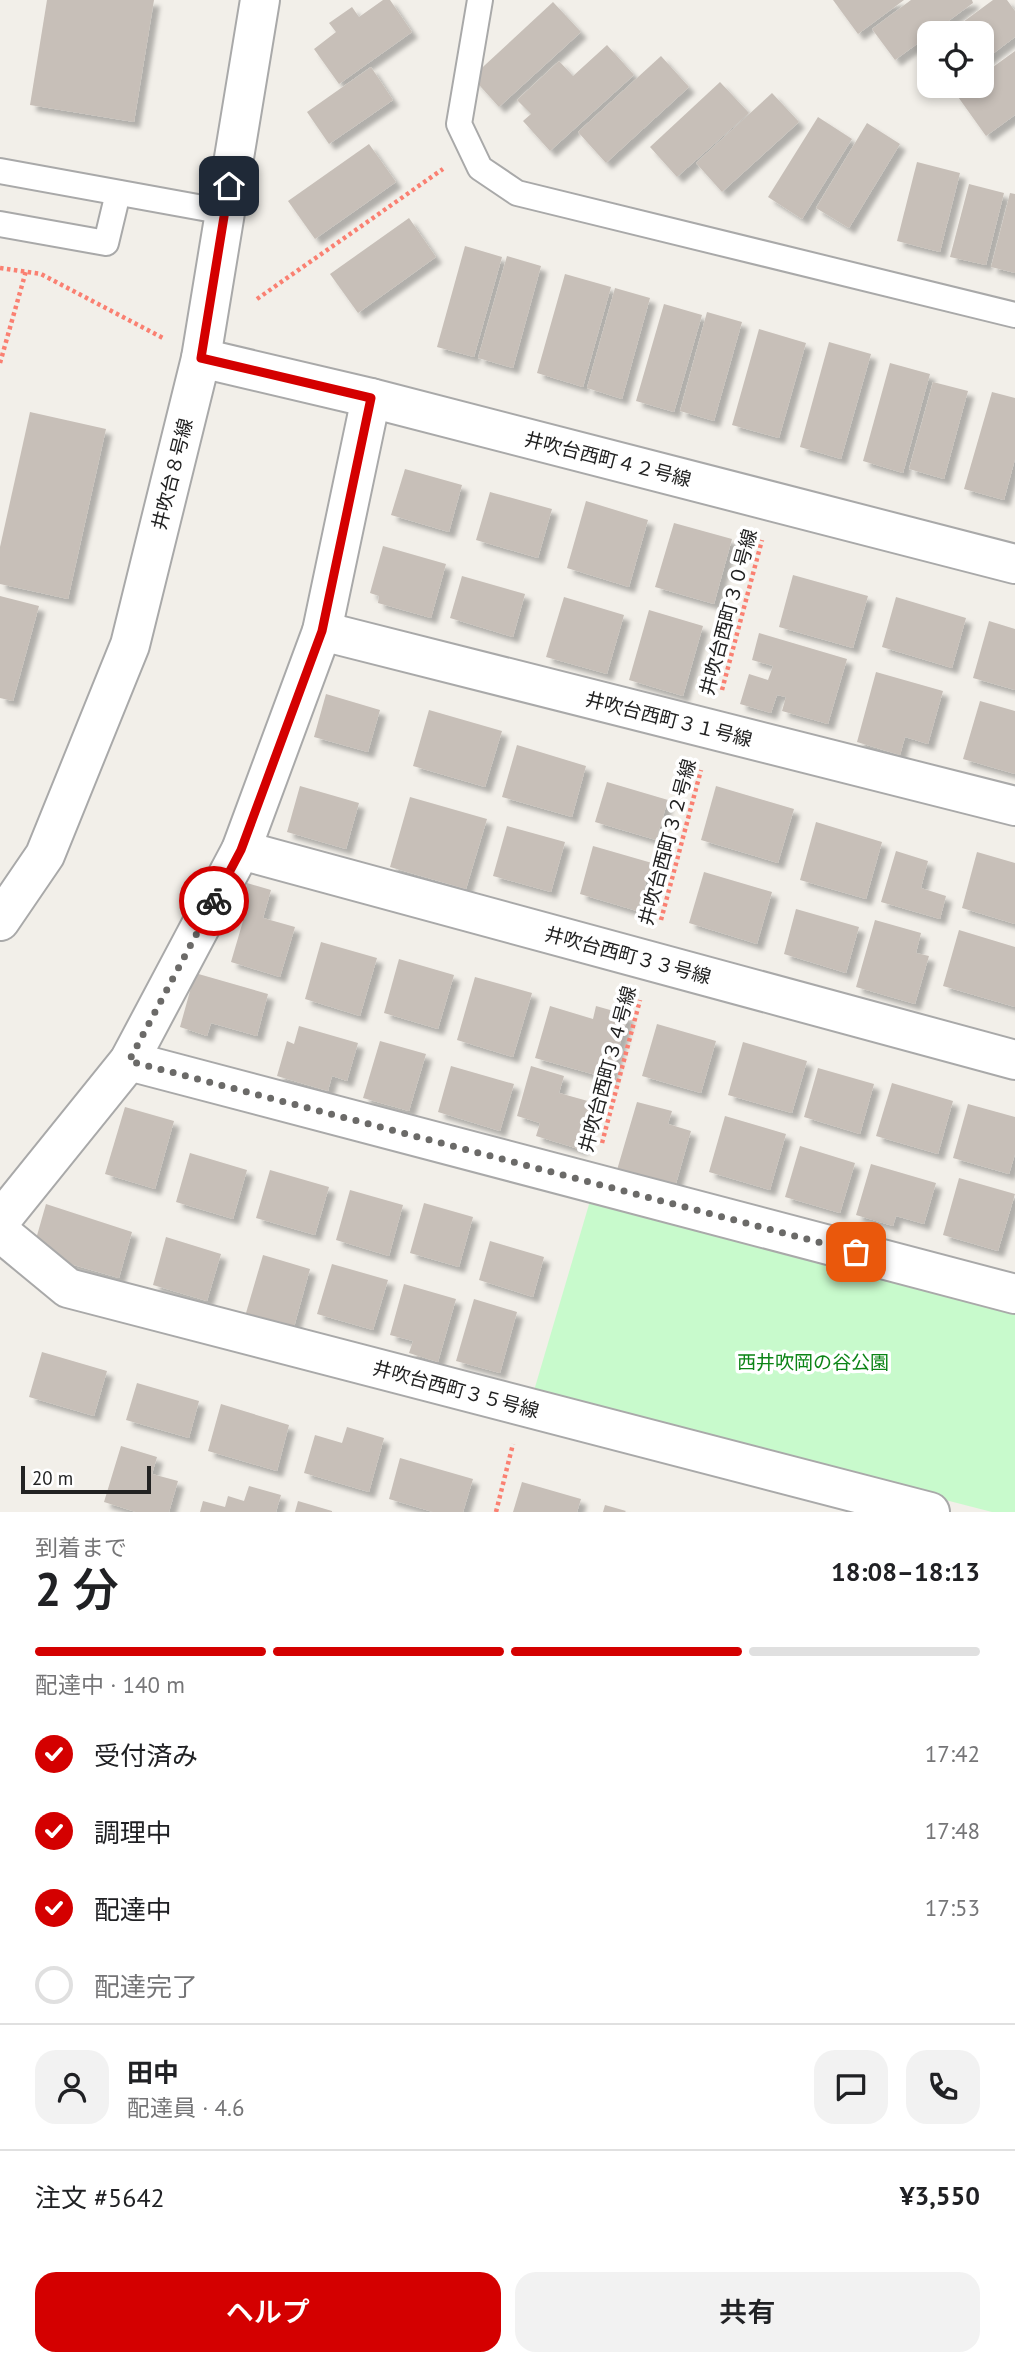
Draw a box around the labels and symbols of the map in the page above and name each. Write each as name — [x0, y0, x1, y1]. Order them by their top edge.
pin — [199, 156, 259, 216]
street label: 井吹台８号線 — [147, 416, 197, 532]
street label: 井吹台西町４２号線 — [522, 427, 694, 491]
street label: 井吹台西町３０号線 — [694, 526, 762, 698]
street label: 井吹台西町３１号線 — [583, 687, 755, 751]
street label: 井吹台西町３２号線 — [633, 756, 701, 928]
courier — [179, 866, 249, 936]
street label: 井吹台西町３３号線 — [542, 921, 714, 989]
street label: 井吹台西町３４号線 — [573, 983, 641, 1155]
pin — [826, 1222, 886, 1282]
park label: 西井吹岡の谷公園 — [737, 1350, 889, 1374]
street label: 井吹台西町３５号線 — [370, 1355, 542, 1423]
scale bar — [21, 1463, 150, 1495]

